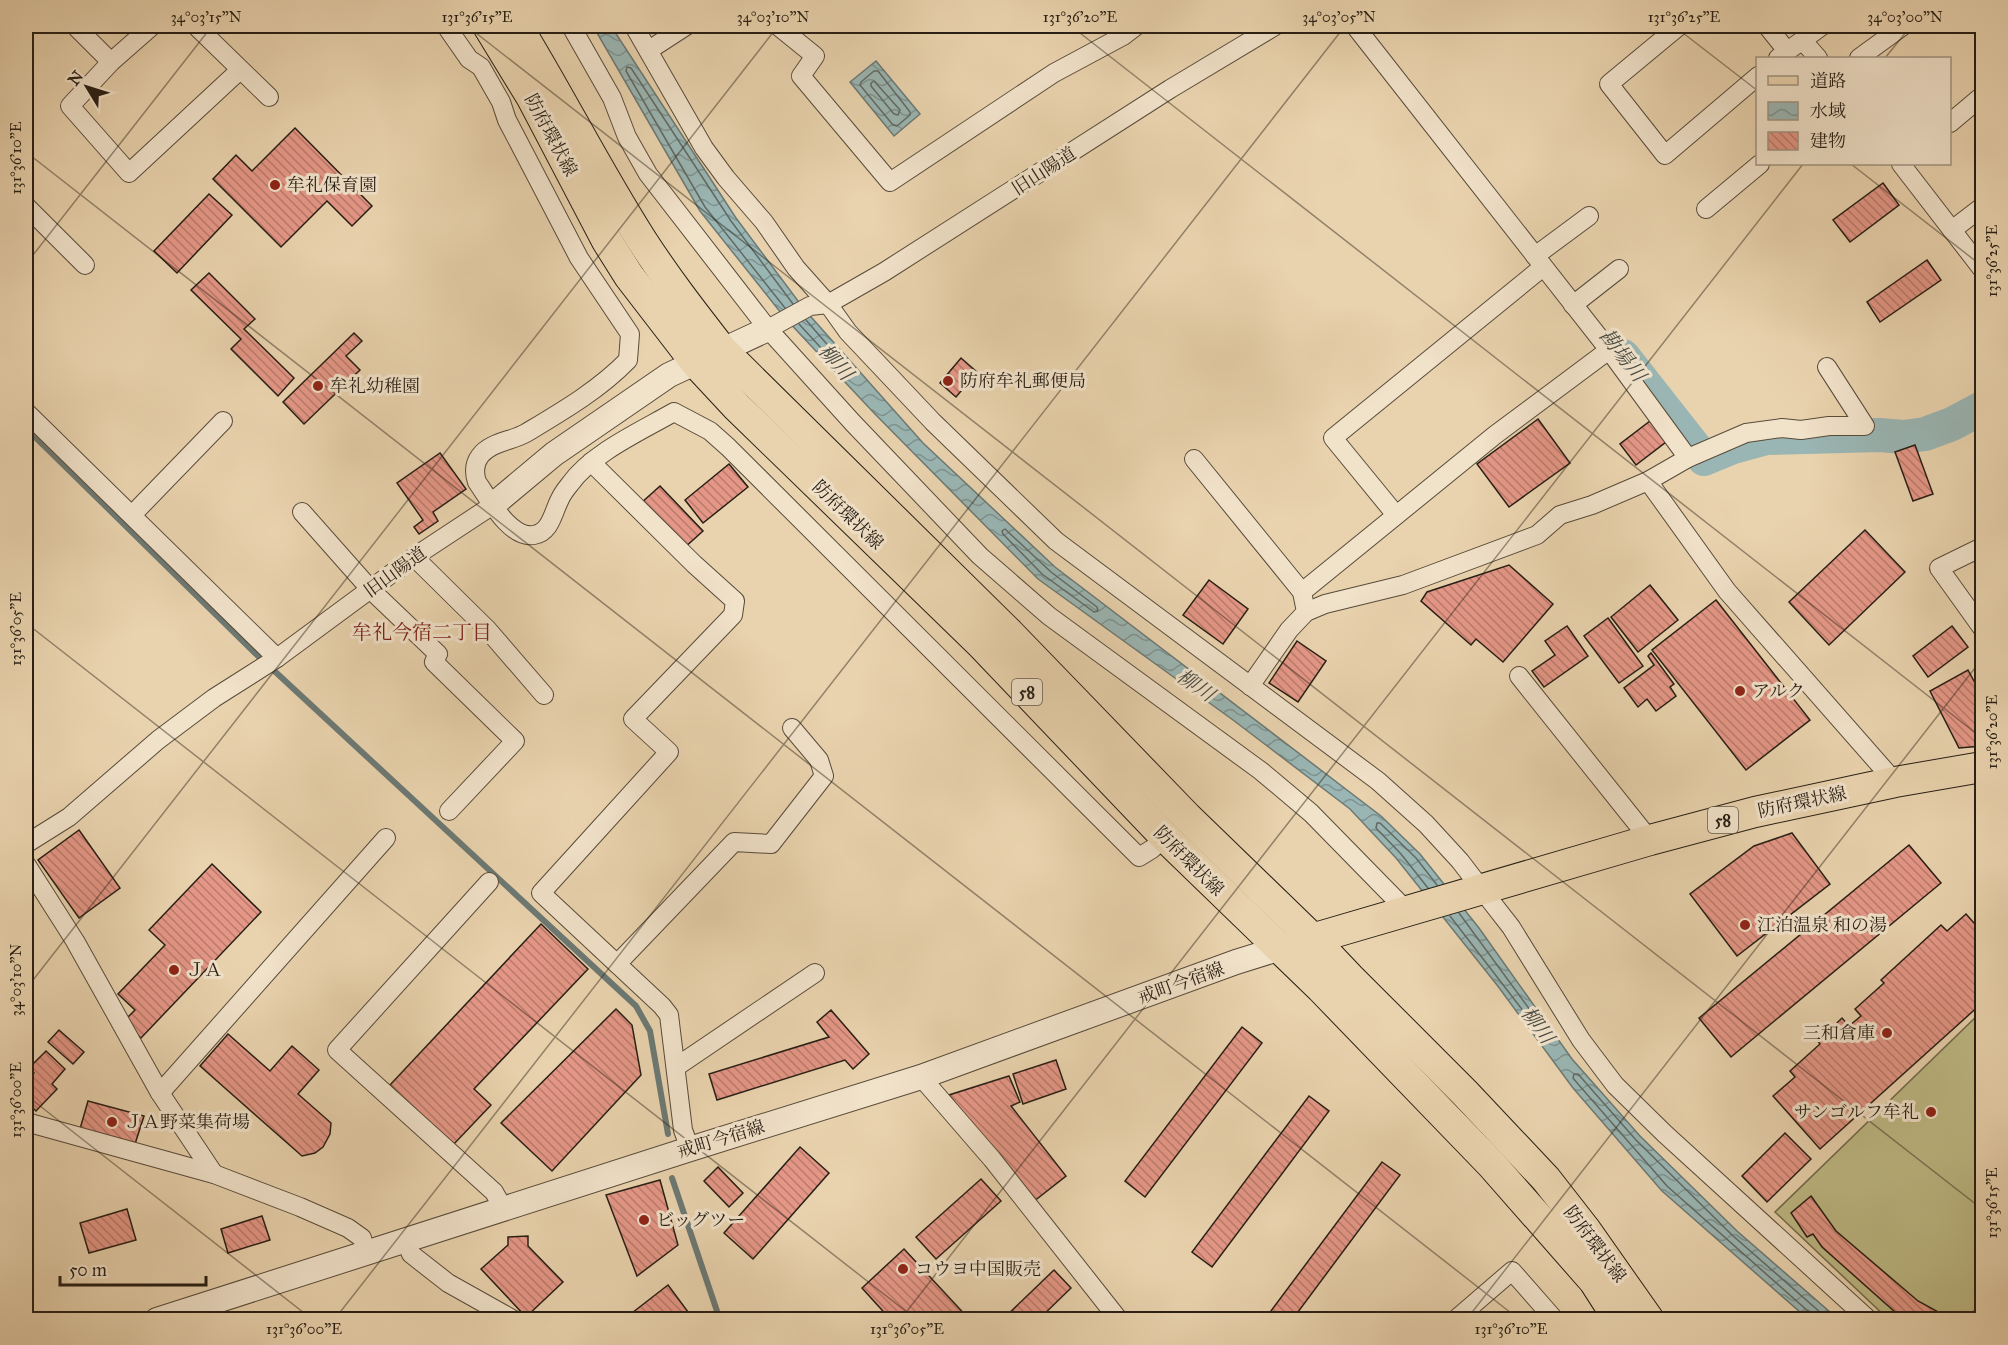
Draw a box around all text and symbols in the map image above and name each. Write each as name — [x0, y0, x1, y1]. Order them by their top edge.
text: 34°03'15"N — [171, 8, 242, 26]
text: 131°36'15"E — [441, 8, 513, 26]
text: 34°03'10"N — [737, 8, 810, 26]
text: 131°36'20"E — [1043, 8, 1118, 26]
text: 34°03'05"N — [1302, 8, 1376, 26]
text: 131°36'25"E — [1648, 8, 1721, 26]
text: 34°03'00"N — [1867, 8, 1943, 26]
north arrow — [57, 57, 117, 117]
legend — [1756, 57, 1951, 165]
text: N — [64, 67, 87, 89]
text: 道路 — [1810, 70, 1846, 92]
street label: 防府環状線 — [520, 90, 582, 180]
text: 水域 — [1810, 100, 1846, 122]
text: 131°36'10"E — [7, 121, 25, 195]
text: 建物 — [1810, 130, 1846, 152]
street label: 旧山陽道 — [1008, 142, 1080, 200]
place label: 牟礼保育園 — [287, 174, 377, 196]
marker: 牟礼保育園 — [268, 178, 282, 192]
text: 131°36'25"E — [1983, 224, 2001, 297]
water label: 勘場川 — [1595, 324, 1652, 388]
water label: 柳川 — [814, 339, 859, 386]
place label: 防府牟礼郵便局 — [960, 370, 1086, 392]
marker: 防府牟礼郵便局 — [941, 374, 955, 388]
place label: 牟礼幼稚園 — [330, 375, 420, 397]
marker: 牟礼幼稚園 — [311, 379, 325, 393]
street label: 防府環状線 — [808, 476, 888, 554]
street label: 旧山陽道 — [359, 542, 431, 602]
text: 131°36'05"E — [7, 592, 25, 666]
district label: 牟礼今宿二丁目 — [352, 620, 492, 644]
water label: 柳川 — [1173, 664, 1221, 707]
road number: 58 — [1012, 679, 1042, 705]
place label: アルク — [1752, 680, 1805, 702]
marker: アルク — [1733, 684, 1747, 698]
text: 131°36'20"E — [1983, 694, 2001, 769]
street label: 防府環状線 — [1756, 782, 1848, 822]
road number: 58 — [1708, 807, 1738, 833]
street label: 防府環状線 — [1149, 821, 1229, 901]
place label: 江泊温泉 和の湯 — [1757, 914, 1887, 936]
marker: 江泊温泉 和の湯 — [1738, 918, 1752, 932]
text: 34°03'10"N — [7, 943, 25, 1016]
street label: 戒町今宿線 — [1135, 957, 1227, 1009]
place label: ＪＡ — [186, 959, 222, 981]
marker: ＪＡ — [167, 963, 181, 977]
water label: 柳川 — [1517, 1002, 1561, 1050]
place label: 三和倉庫 — [1803, 1022, 1875, 1044]
marker: 三和倉庫 — [1880, 1026, 1894, 1040]
text: 131°36'00"E — [7, 1062, 25, 1138]
place label: サンゴルフ牟礼 — [1794, 1101, 1919, 1123]
marker: サンゴルフ牟礼 — [1924, 1105, 1938, 1119]
place label: ＪＡ野菜集荷場 — [124, 1111, 250, 1133]
marker: ＪＡ野菜集荷場 — [105, 1115, 119, 1129]
street label: 戒町今宿線 — [675, 1115, 767, 1163]
text: 131°36'15"E — [1983, 1167, 2001, 1239]
street label: 防府環状線 — [1559, 1201, 1631, 1287]
place label: ビッグツー — [656, 1209, 745, 1231]
marker: ビッグツー — [637, 1213, 651, 1227]
scale bar — [60, 1249, 206, 1287]
place label: コウヨ中国販売 — [915, 1258, 1041, 1280]
text: 50 m — [69, 1259, 107, 1281]
marker: コウヨ中国販売 — [896, 1262, 910, 1276]
text: 131°36'00"E — [266, 1320, 342, 1338]
text: 131°36'05"E — [870, 1320, 944, 1338]
text: 131°36'10"E — [1474, 1320, 1548, 1338]

